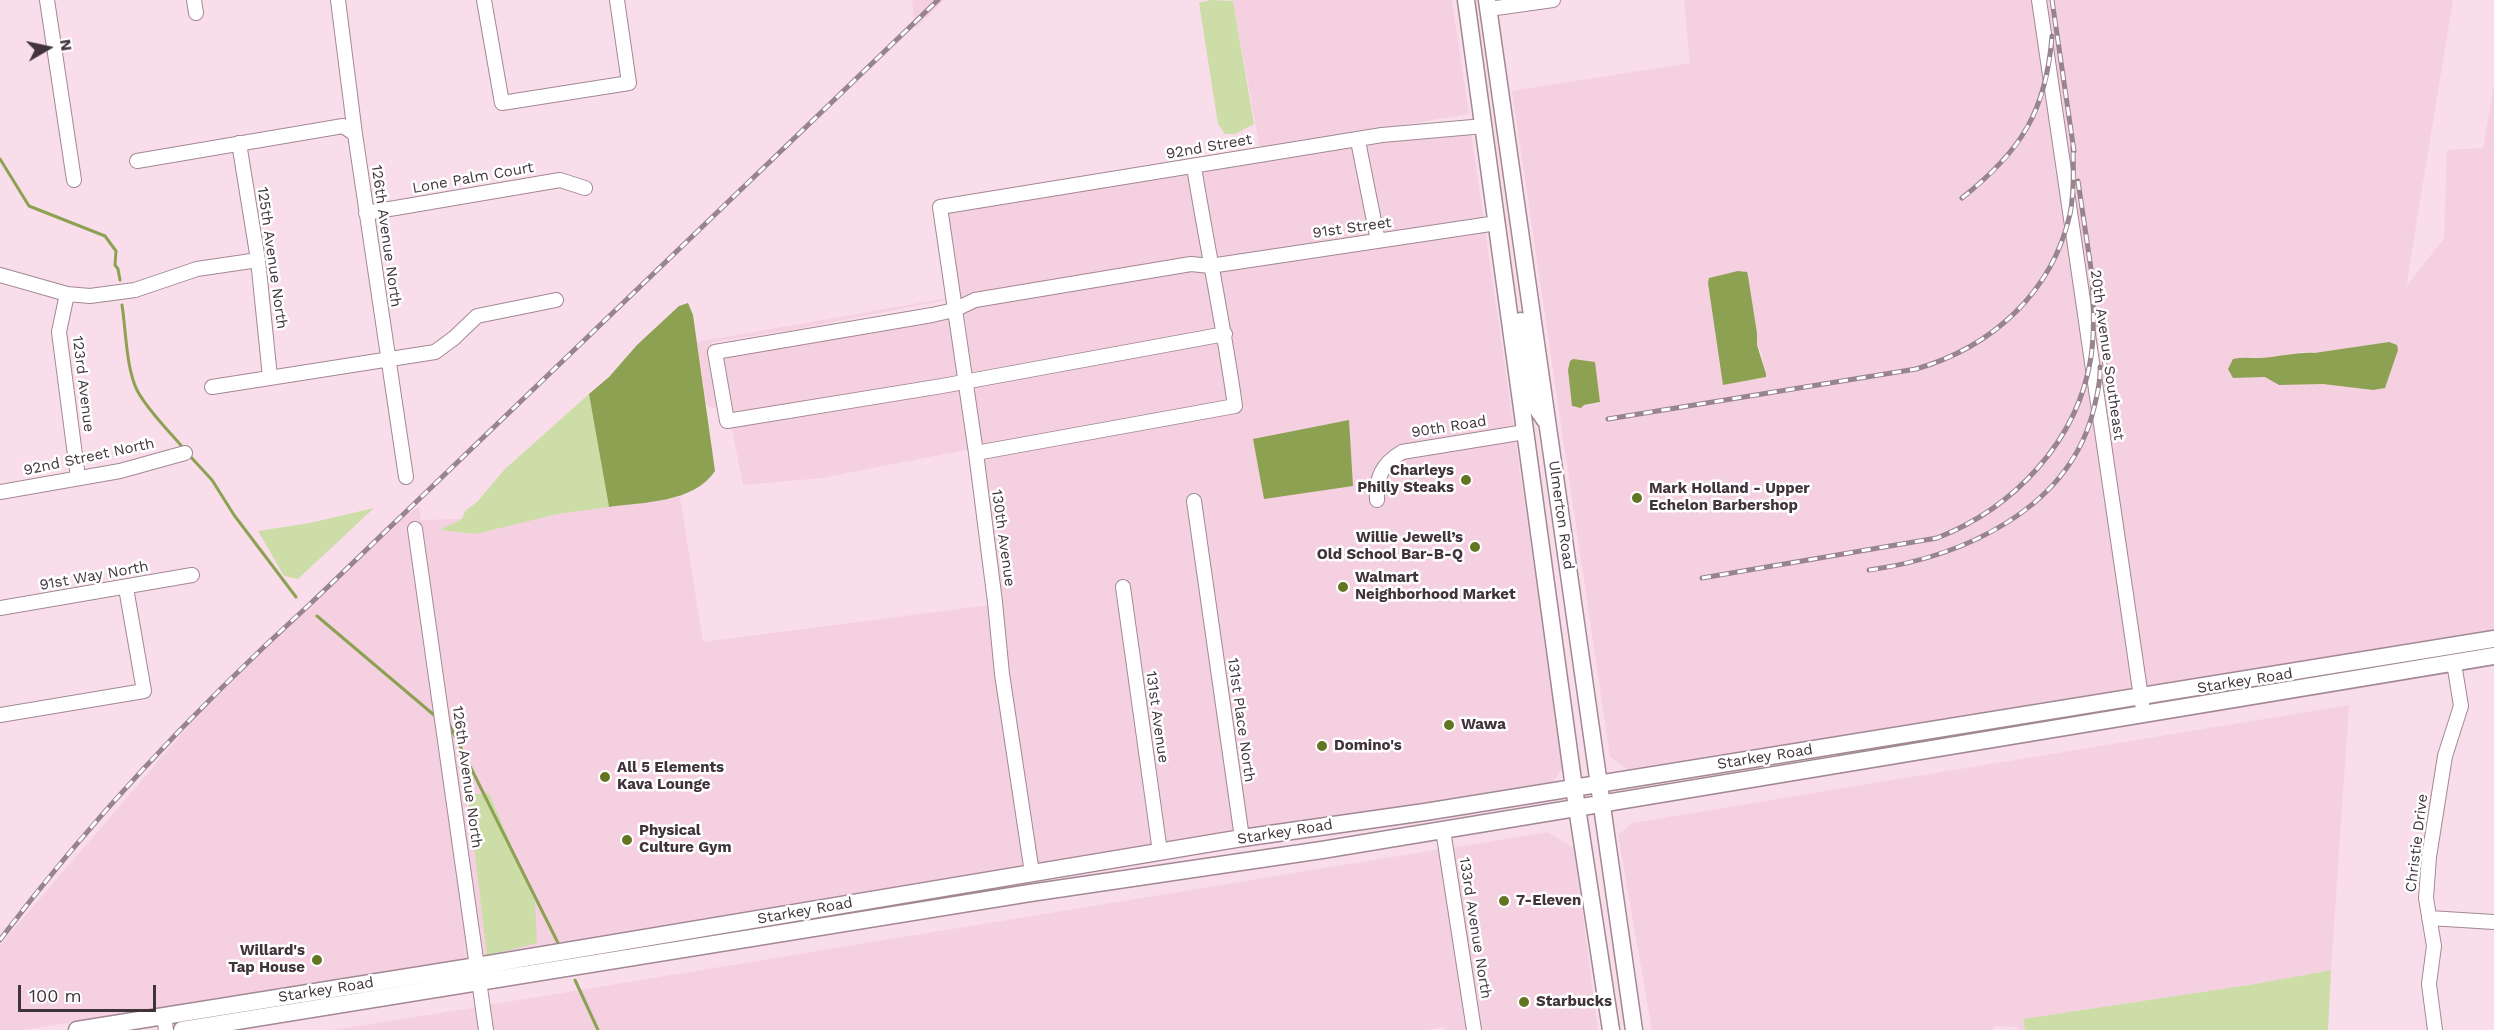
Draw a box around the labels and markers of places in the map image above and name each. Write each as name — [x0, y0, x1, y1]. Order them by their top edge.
place label: Charleys Philly Steaks — [1357, 462, 1454, 497]
marker: Charleys Philly Steaks — [1459, 473, 1473, 487]
place label: Mark Holland - Upper Echelon Barbershop — [1649, 480, 1810, 515]
marker: Mark Holland - Upper Echelon Barbershop — [1630, 491, 1644, 505]
place label: Willie Jewell’s Old School Bar-B-Q — [1317, 529, 1463, 564]
marker: Willie Jewell’s Old School Bar-B-Q — [1468, 540, 1482, 554]
place label: Walmart Neighborhood Market — [1355, 569, 1515, 604]
marker: Walmart Neighborhood Market — [1336, 580, 1350, 594]
place label: Wawa — [1461, 716, 1506, 734]
marker: Wawa — [1442, 718, 1456, 732]
place label: Domino's — [1334, 737, 1402, 755]
marker: Domino's — [1315, 739, 1329, 753]
place label: All 5 Elements Kava Lounge — [617, 759, 724, 794]
marker: All 5 Elements Kava Lounge — [598, 770, 612, 784]
place label: Physical Culture Gym — [639, 822, 732, 857]
marker: Physical Culture Gym — [620, 833, 634, 847]
place label: 7-Eleven — [1516, 892, 1581, 910]
marker: 7-Eleven — [1497, 894, 1511, 908]
place label: Willard's Tap House — [228, 942, 305, 977]
marker: Willard's Tap House — [310, 953, 324, 967]
place label: Starbucks — [1536, 993, 1612, 1011]
marker: Starbucks — [1517, 995, 1531, 1009]

